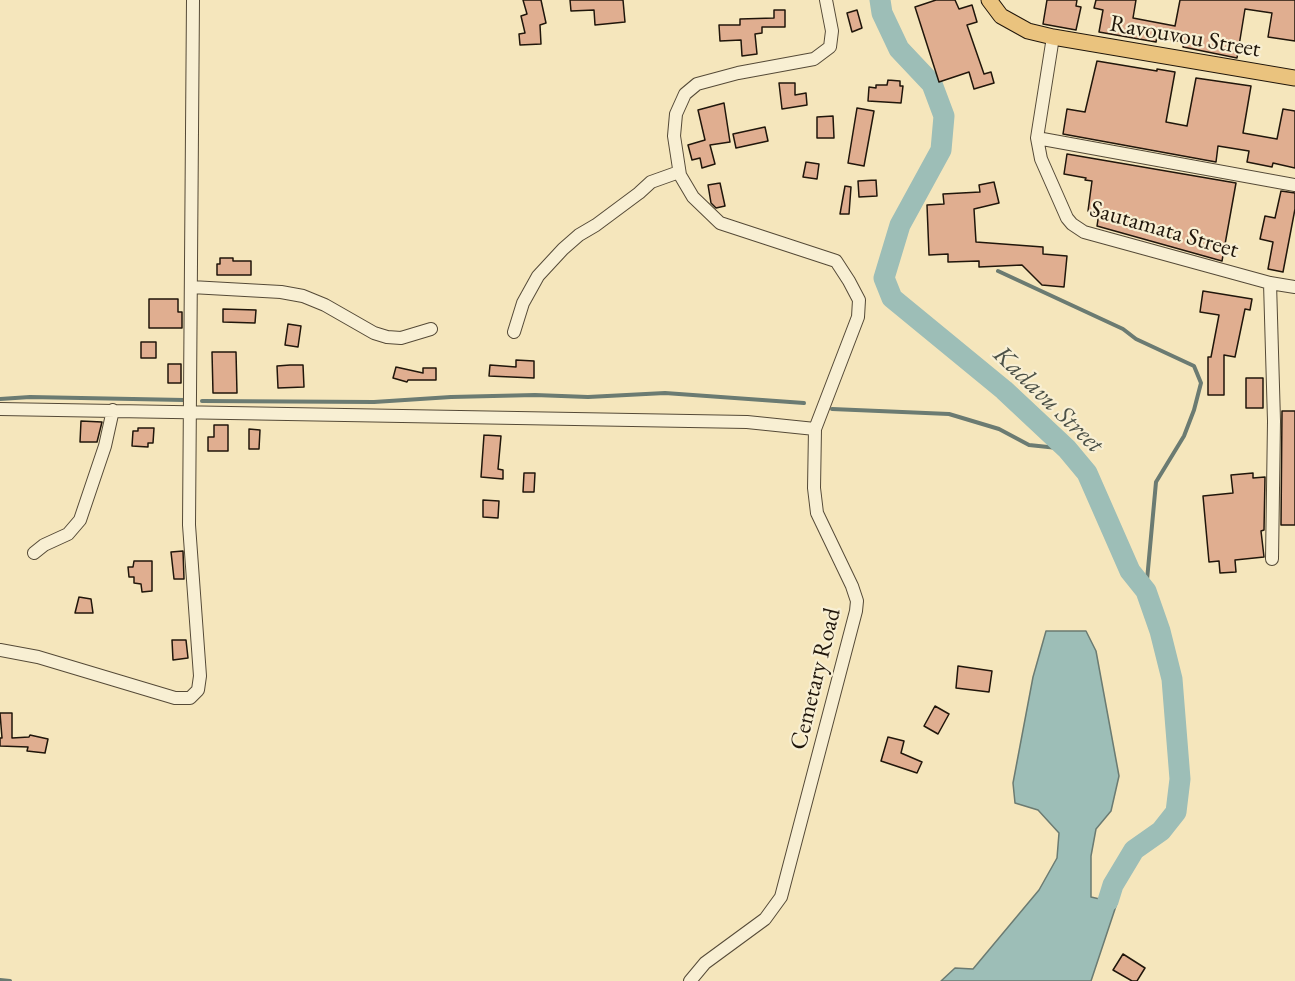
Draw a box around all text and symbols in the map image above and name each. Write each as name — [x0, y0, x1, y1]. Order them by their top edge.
street label: Ravouvou Street — [1107, 10, 1263, 64]
street label: Sautamata Street — [1086, 195, 1242, 265]
water label: Kadavu Street — [986, 340, 1110, 460]
street label: Cemetary Road — [784, 605, 848, 753]

